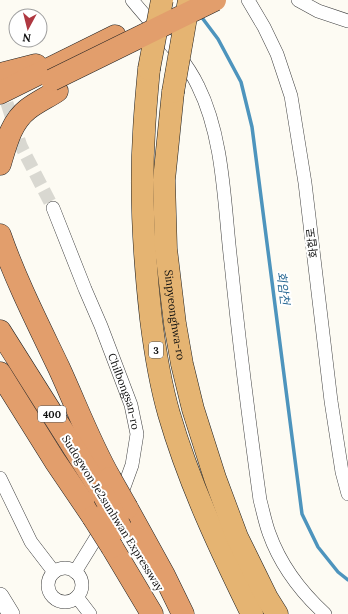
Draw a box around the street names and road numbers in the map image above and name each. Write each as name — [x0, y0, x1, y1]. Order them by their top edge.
street label: 화합로 — [303, 227, 321, 259]
street label: Sinpyeonghwa-ro — [162, 269, 188, 361]
road number: 3 — [149, 342, 163, 358]
street label: Chilbongsan-ro — [105, 351, 143, 431]
road number: 400 — [38, 406, 66, 422]
street label: Sudogwon Je2sunhwan Expressway — [59, 432, 167, 594]

